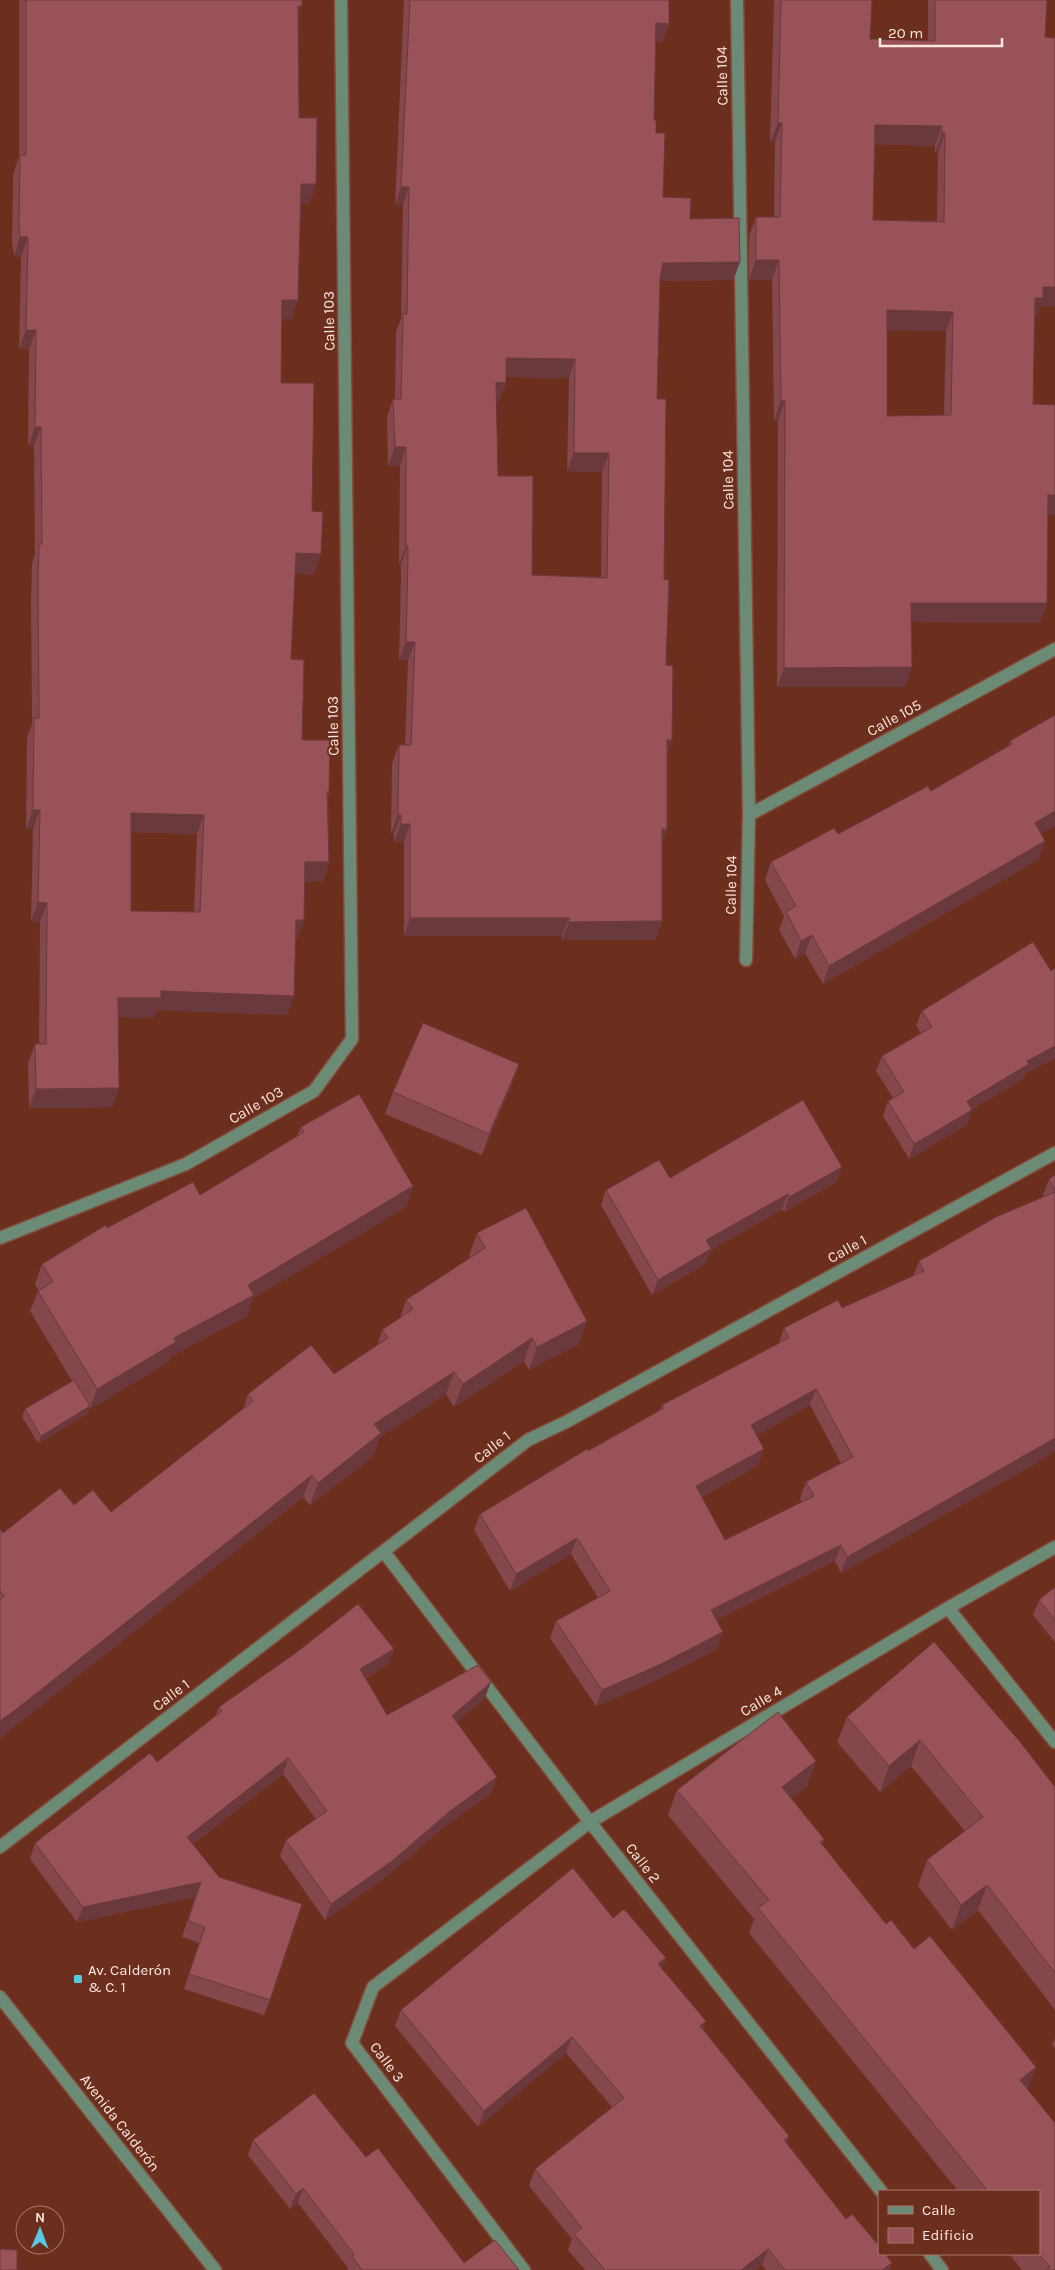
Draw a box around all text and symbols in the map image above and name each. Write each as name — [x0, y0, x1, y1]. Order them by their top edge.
scale bar — [880, 15, 1002, 47]
text: 20 m — [888, 24, 923, 42]
street label: Calle 104 — [712, 46, 732, 106]
street label: Calle 103 — [319, 291, 339, 351]
street label: Calle 104 — [718, 450, 738, 510]
street label: Calle 103 — [323, 696, 343, 756]
street label: Calle 105 — [864, 696, 924, 740]
street label: Calle 104 — [721, 855, 741, 915]
street label: Calle 103 — [226, 1082, 286, 1128]
street label: Calle 1 — [824, 1231, 870, 1267]
street label: Calle 1 — [470, 1427, 514, 1467]
street label: Calle 1 — [149, 1675, 193, 1715]
street label: Calle 4 — [737, 1681, 786, 1720]
street label: Calle 2 — [622, 1839, 664, 1887]
place label: Av. Calderón & C. 1 — [88, 1961, 171, 1996]
marker: Av. Calderón & C. 1 — [72, 1973, 84, 1985]
street label: Calle 3 — [366, 2038, 408, 2086]
street label: Avenida Calderón — [76, 2071, 164, 2175]
legend — [878, 2190, 1040, 2255]
text: Calle — [922, 2201, 956, 2219]
north arrow — [15, 2205, 65, 2255]
text: N — [35, 2209, 45, 2226]
text: Edificio — [922, 2226, 974, 2244]

